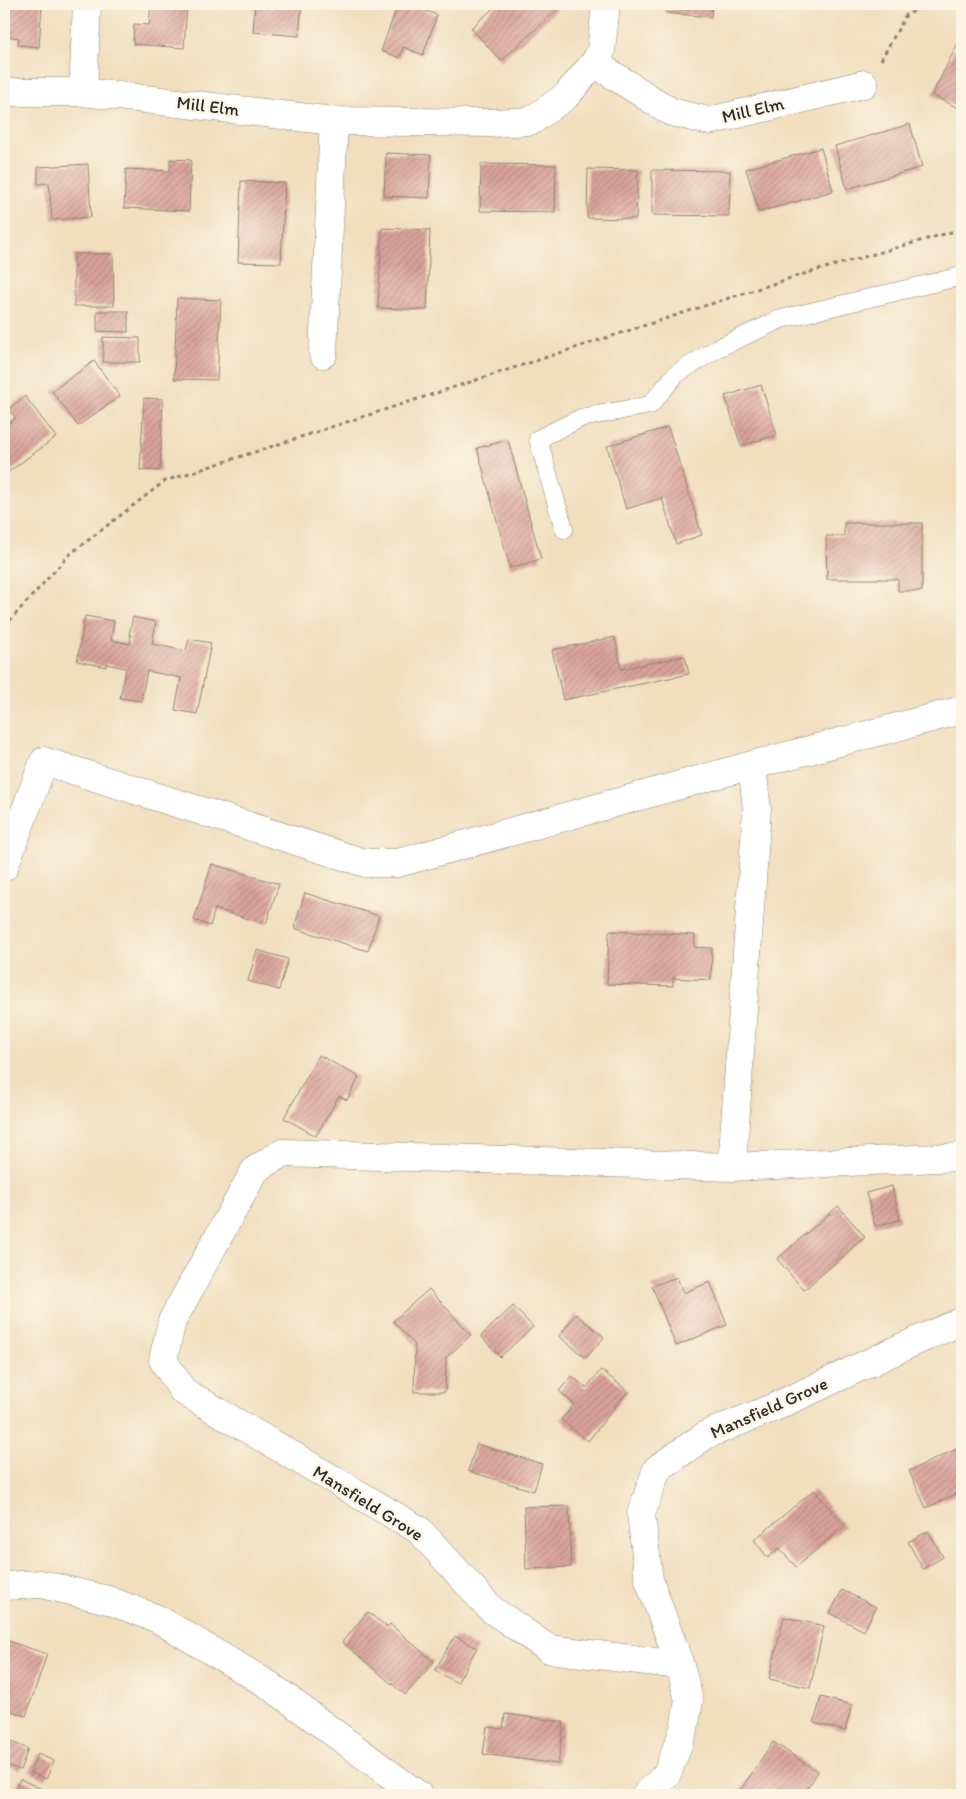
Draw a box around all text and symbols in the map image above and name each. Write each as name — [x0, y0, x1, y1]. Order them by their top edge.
street label: Mill Elm — [175, 91, 241, 121]
street label: Mill Elm — [720, 92, 786, 128]
street label: Mansfield Grove — [707, 1372, 831, 1444]
street label: Mansfield Grove — [309, 1460, 427, 1546]

